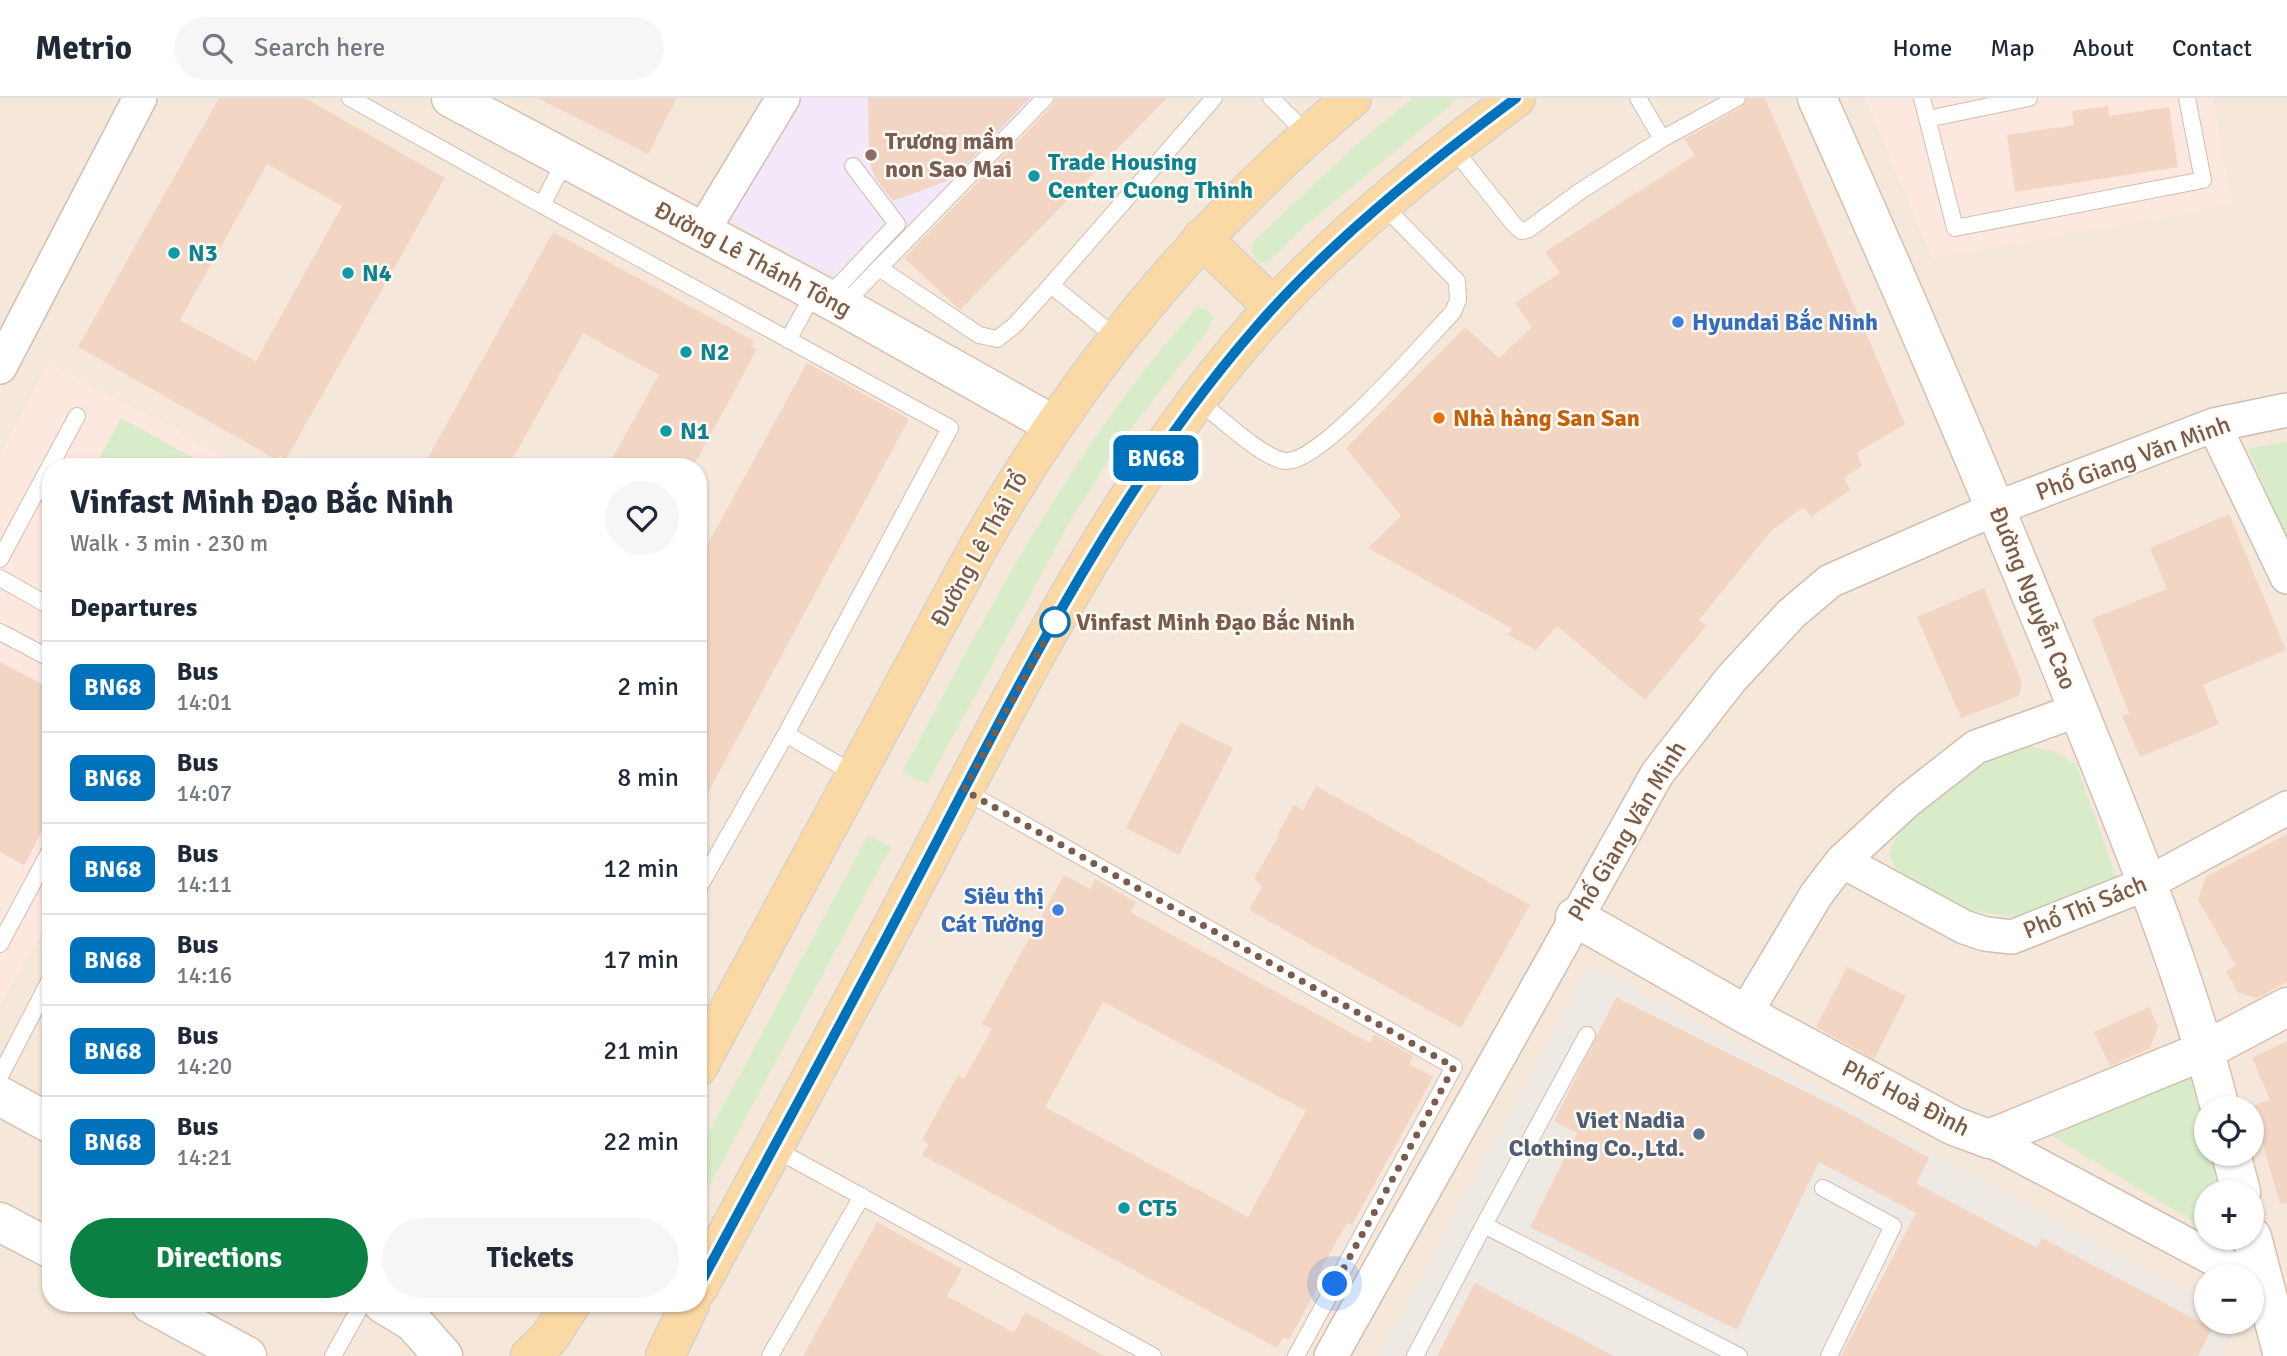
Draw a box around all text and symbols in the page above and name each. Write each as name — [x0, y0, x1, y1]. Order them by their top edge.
search box — [174, 17, 664, 80]
text: Metrio — [35, 28, 132, 69]
icon: search — [198, 29, 236, 67]
text: Search here — [254, 32, 385, 64]
text: Home — [1892, 33, 1952, 63]
text: Map — [1990, 33, 2035, 63]
text: About — [2073, 33, 2134, 63]
text: Contact — [2172, 33, 2252, 63]
place label: Trương mầm non Sao Mai — [885, 126, 1014, 184]
marker: Trương mầm non Sao Mai — [863, 147, 879, 163]
place label: Trade Housing Center Cuong Thinh — [1048, 147, 1253, 205]
marker: Trade Housing Center Cuong Thinh — [1026, 168, 1042, 184]
street label: Đường Lê Thánh Tông — [649, 194, 857, 324]
place label: N3 — [188, 238, 218, 268]
marker: N3 — [166, 245, 182, 261]
place label: N4 — [362, 258, 392, 288]
marker: N4 — [340, 265, 356, 281]
place label: Hyundai Bắc Ninh — [1692, 307, 1878, 337]
marker: Hyundai Bắc Ninh — [1670, 314, 1686, 330]
place label: N2 — [700, 337, 730, 367]
marker: N2 — [678, 344, 694, 360]
place label: Nhà hàng San San — [1453, 403, 1640, 433]
street label: Phố Giang Văn Minh — [2032, 409, 2234, 507]
marker: Nhà hàng San San — [1431, 410, 1447, 426]
place label: N1 — [680, 416, 710, 446]
marker: N1 — [658, 423, 674, 439]
line badge: BN68 — [1107, 435, 1205, 481]
text: BN68 — [1127, 443, 1185, 473]
street label: Đường Lê Thái Tổ — [924, 466, 1034, 632]
button: heart — [605, 481, 679, 555]
text: Vinfast Minh Đạo Bắc Ninh — [70, 482, 454, 523]
street label: Đường Nguyễn Cao — [1983, 502, 2083, 694]
text: Walk · 3 min · 230 m — [70, 529, 268, 558]
text: Departures — [70, 592, 197, 624]
marker: Vinfast Minh Đạo Bắc Ninh — [1040, 607, 1070, 637]
place label: Vinfast Minh Đạo Bắc Ninh — [1076, 607, 1355, 637]
text: Bus — [176, 656, 218, 688]
text: 2 min — [617, 671, 679, 703]
text: BN68 — [84, 672, 141, 702]
text: 14:01 — [176, 688, 232, 717]
street label: Phố Giang Văn Minh — [1561, 735, 1693, 927]
text: Bus — [176, 747, 218, 779]
text: 8 min — [617, 762, 679, 794]
text: BN68 — [84, 763, 141, 793]
text: 14:07 — [176, 779, 232, 808]
text: Bus — [176, 838, 218, 870]
text: 12 min — [603, 853, 679, 885]
text: BN68 — [84, 854, 141, 884]
street label: Phố Thi Sách — [2019, 869, 2151, 945]
text: 14:11 — [176, 870, 232, 899]
place label: Siêu thị Cát Tường — [941, 881, 1044, 939]
marker: Siêu thị Cát Tường — [1050, 902, 1066, 918]
text: Bus — [176, 929, 218, 961]
text: 17 min — [603, 944, 679, 976]
text: BN68 — [84, 945, 141, 975]
text: 14:16 — [176, 961, 232, 990]
text: Bus — [176, 1020, 218, 1052]
text: 21 min — [603, 1035, 679, 1067]
text: BN68 — [84, 1036, 141, 1066]
text: 14:20 — [176, 1052, 232, 1081]
street label: Phố Hoà Đình — [1837, 1053, 1975, 1143]
map controls — [2194, 1096, 2264, 1334]
button: locate — [2194, 1096, 2264, 1166]
place label: Viet Nadia Clothing Co.,Ltd. — [1509, 1105, 1685, 1163]
text: Bus — [176, 1111, 218, 1143]
text: 22 min — [603, 1126, 679, 1158]
marker: Viet Nadia Clothing Co.,Ltd. — [1691, 1126, 1707, 1142]
text: BN68 — [84, 1127, 141, 1157]
text: 14:21 — [176, 1143, 232, 1172]
button: + — [2194, 1180, 2264, 1250]
place label: CT5 — [1138, 1193, 1178, 1223]
marker: CT5 — [1116, 1200, 1132, 1216]
button: Directions — [70, 1218, 368, 1298]
button: Tickets — [382, 1218, 679, 1298]
button: − — [2194, 1264, 2264, 1334]
your location — [1317, 1266, 1352, 1301]

